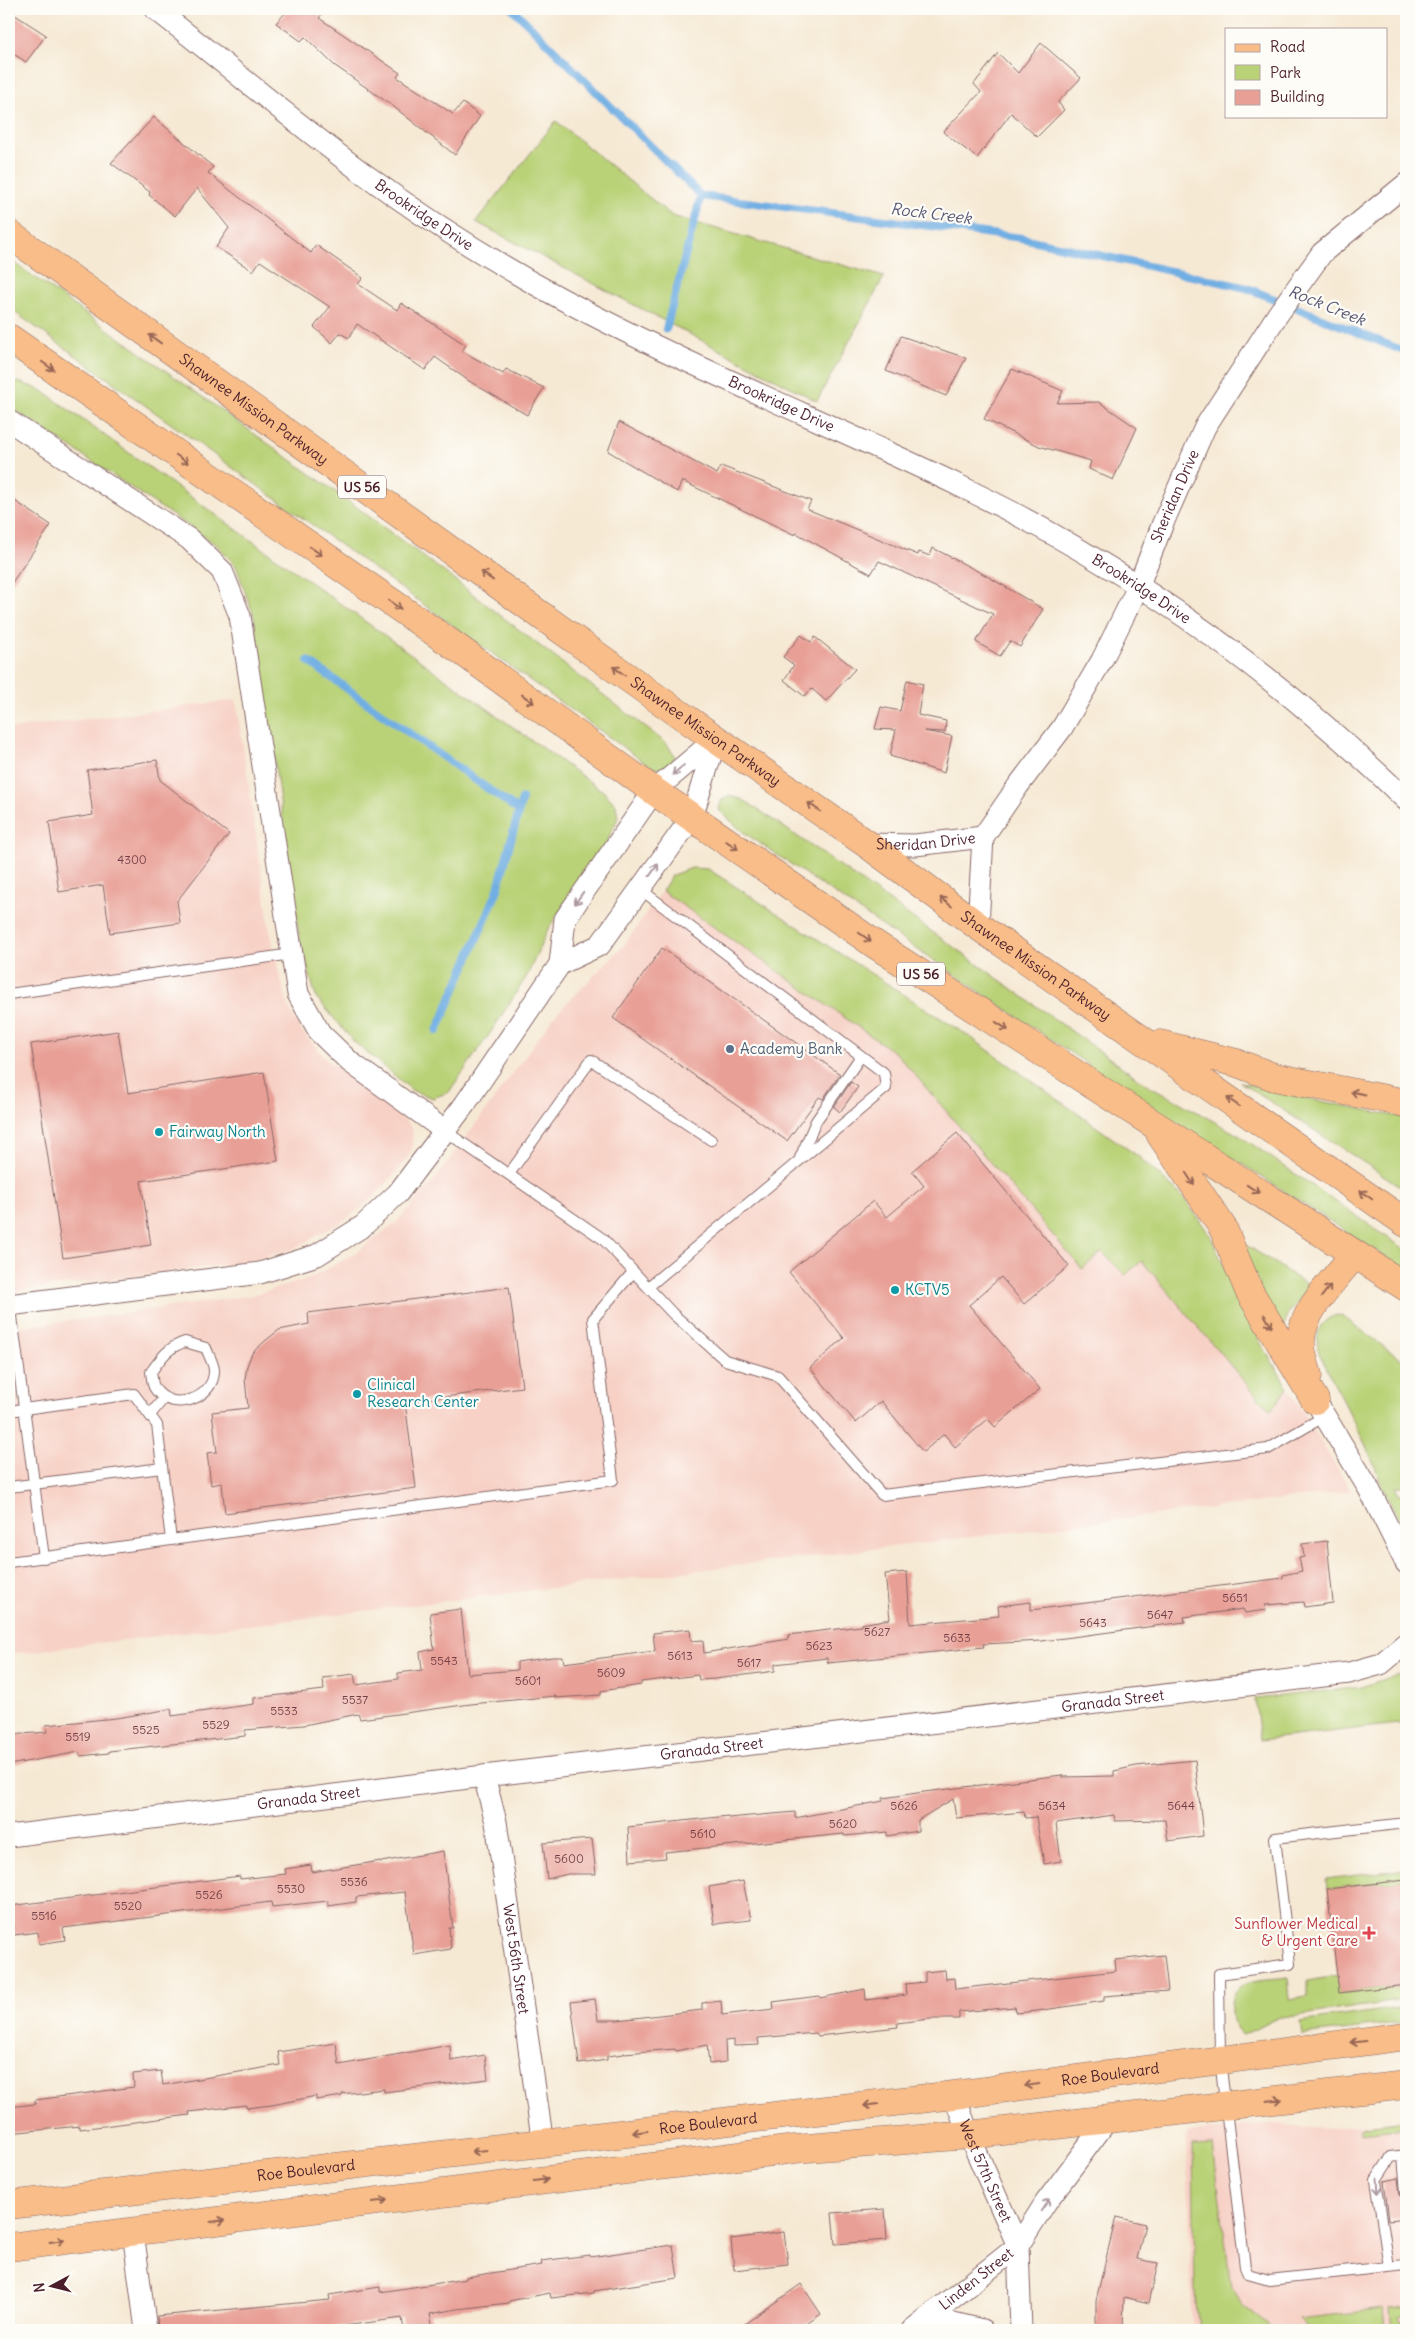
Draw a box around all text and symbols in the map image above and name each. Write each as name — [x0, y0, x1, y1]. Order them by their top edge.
legend — [1225, 28, 1388, 118]
text: Road — [1270, 37, 1305, 56]
text: Park — [1270, 63, 1301, 82]
text: Building — [1270, 87, 1325, 106]
street label: Brookridge Drive — [371, 175, 477, 254]
water label: Rock Creek — [890, 198, 974, 228]
water label: Rock Creek — [1286, 281, 1370, 330]
one-way arrow — [149, 334, 163, 344]
street label: Shawnee Mission Parkway — [176, 349, 332, 469]
one-way arrow — [41, 361, 55, 371]
street label: Brookridge Drive — [726, 371, 838, 436]
street label: Sheridan Drive — [1146, 447, 1203, 546]
one-way arrow — [175, 454, 189, 464]
road number: US 56 — [338, 476, 386, 498]
one-way arrow — [309, 546, 323, 556]
street label: Brookridge Drive — [1089, 549, 1195, 627]
one-way arrow — [480, 571, 494, 581]
one-way arrow — [388, 601, 402, 611]
one-way arrow — [612, 666, 626, 676]
street label: Shawnee Mission Parkway — [627, 672, 785, 790]
one-way arrow — [521, 694, 535, 704]
one-way arrow — [672, 765, 685, 776]
one-way arrow — [807, 802, 821, 812]
street label: Sheridan Drive — [876, 828, 977, 854]
one-way arrow — [725, 840, 739, 850]
house number: 4300 — [117, 852, 147, 867]
one-way arrow — [649, 863, 659, 877]
one-way arrow — [574, 891, 584, 905]
one-way arrow — [939, 897, 953, 907]
street label: Shawnee Mission Parkway — [957, 907, 1115, 1024]
one-way arrow — [858, 932, 872, 942]
road number: US 56 — [897, 962, 945, 986]
one-way arrow — [994, 1021, 1008, 1031]
place label: Academy Bank — [740, 1039, 843, 1058]
marker: Academy Bank — [724, 1043, 736, 1055]
one-way arrow — [1351, 1088, 1367, 1098]
one-way arrow — [1226, 1097, 1240, 1107]
place label: Fairway North — [169, 1122, 266, 1141]
marker: Fairway North — [153, 1126, 165, 1138]
one-way arrow — [1185, 1172, 1195, 1186]
one-way arrow — [1246, 1184, 1260, 1194]
one-way arrow — [1359, 1190, 1373, 1200]
place label: KCTV5 — [905, 1280, 950, 1299]
marker: KCTV5 — [889, 1284, 901, 1296]
one-way arrow — [1320, 1285, 1331, 1298]
one-way arrow — [1263, 1314, 1273, 1328]
place label: Clinical Research Center — [367, 1375, 479, 1411]
marker: Clinical Research Center — [351, 1388, 363, 1400]
house number: 5651 — [1222, 1590, 1248, 1605]
house number: 5647 — [1147, 1607, 1173, 1622]
house number: 5643 — [1079, 1615, 1107, 1630]
house number: 5627 — [864, 1624, 890, 1639]
house number: 5633 — [943, 1630, 971, 1645]
house number: 5623 — [805, 1638, 833, 1653]
house number: 5613 — [667, 1648, 693, 1663]
house number: 5543 — [430, 1653, 458, 1668]
house number: 5617 — [737, 1655, 761, 1670]
house number: 5609 — [597, 1665, 625, 1680]
house number: 5601 — [515, 1673, 541, 1688]
street label: Granada Street — [1060, 1685, 1165, 1716]
house number: 5537 — [342, 1692, 368, 1707]
house number: 5533 — [270, 1703, 298, 1718]
house number: 5529 — [202, 1717, 230, 1732]
house number: 5525 — [132, 1722, 160, 1737]
house number: 5519 — [65, 1729, 91, 1744]
street label: Granada Street — [659, 1733, 764, 1764]
street label: Granada Street — [256, 1782, 361, 1814]
house number: 5626 — [890, 1798, 918, 1813]
house number: 5634 — [1038, 1798, 1066, 1813]
house number: 5644 — [1167, 1798, 1195, 1813]
house number: 5620 — [829, 1816, 857, 1831]
house number: 5610 — [690, 1826, 716, 1841]
house number: 5600 — [554, 1851, 584, 1866]
house number: 5536 — [340, 1874, 368, 1889]
house number: 5530 — [277, 1881, 305, 1896]
house number: 5526 — [195, 1887, 223, 1902]
house number: 5520 — [114, 1898, 142, 1913]
street label: West 56th Street — [499, 1902, 534, 2015]
house number: 5516 — [31, 1908, 57, 1923]
place label: Sunflower Medical & Urgent Care — [1234, 1914, 1358, 1950]
marker: Sunflower Medical & Urgent Care — [1362, 1926, 1376, 1940]
one-way arrow — [1350, 2038, 1366, 2048]
street label: Roe Boulevard — [1060, 2058, 1161, 2090]
one-way arrow — [1025, 2080, 1041, 2090]
one-way arrow — [1265, 2095, 1281, 2105]
one-way arrow — [864, 2100, 880, 2110]
street label: Roe Boulevard — [658, 2108, 758, 2138]
street label: West 57th Street — [955, 2117, 1016, 2225]
one-way arrow — [633, 2127, 649, 2137]
one-way arrow — [471, 2146, 487, 2156]
street label: Roe Boulevard — [256, 2155, 356, 2185]
one-way arrow — [533, 2175, 549, 2185]
one-way arrow — [1373, 2178, 1382, 2194]
one-way arrow — [371, 2196, 387, 2206]
one-way arrow — [1040, 2198, 1050, 2212]
one-way arrow — [210, 2216, 226, 2226]
one-way arrow — [49, 2236, 65, 2246]
street label: Linden Street — [935, 2243, 1017, 2314]
north arrow — [28, 2262, 78, 2312]
text: N — [30, 2282, 49, 2293]

